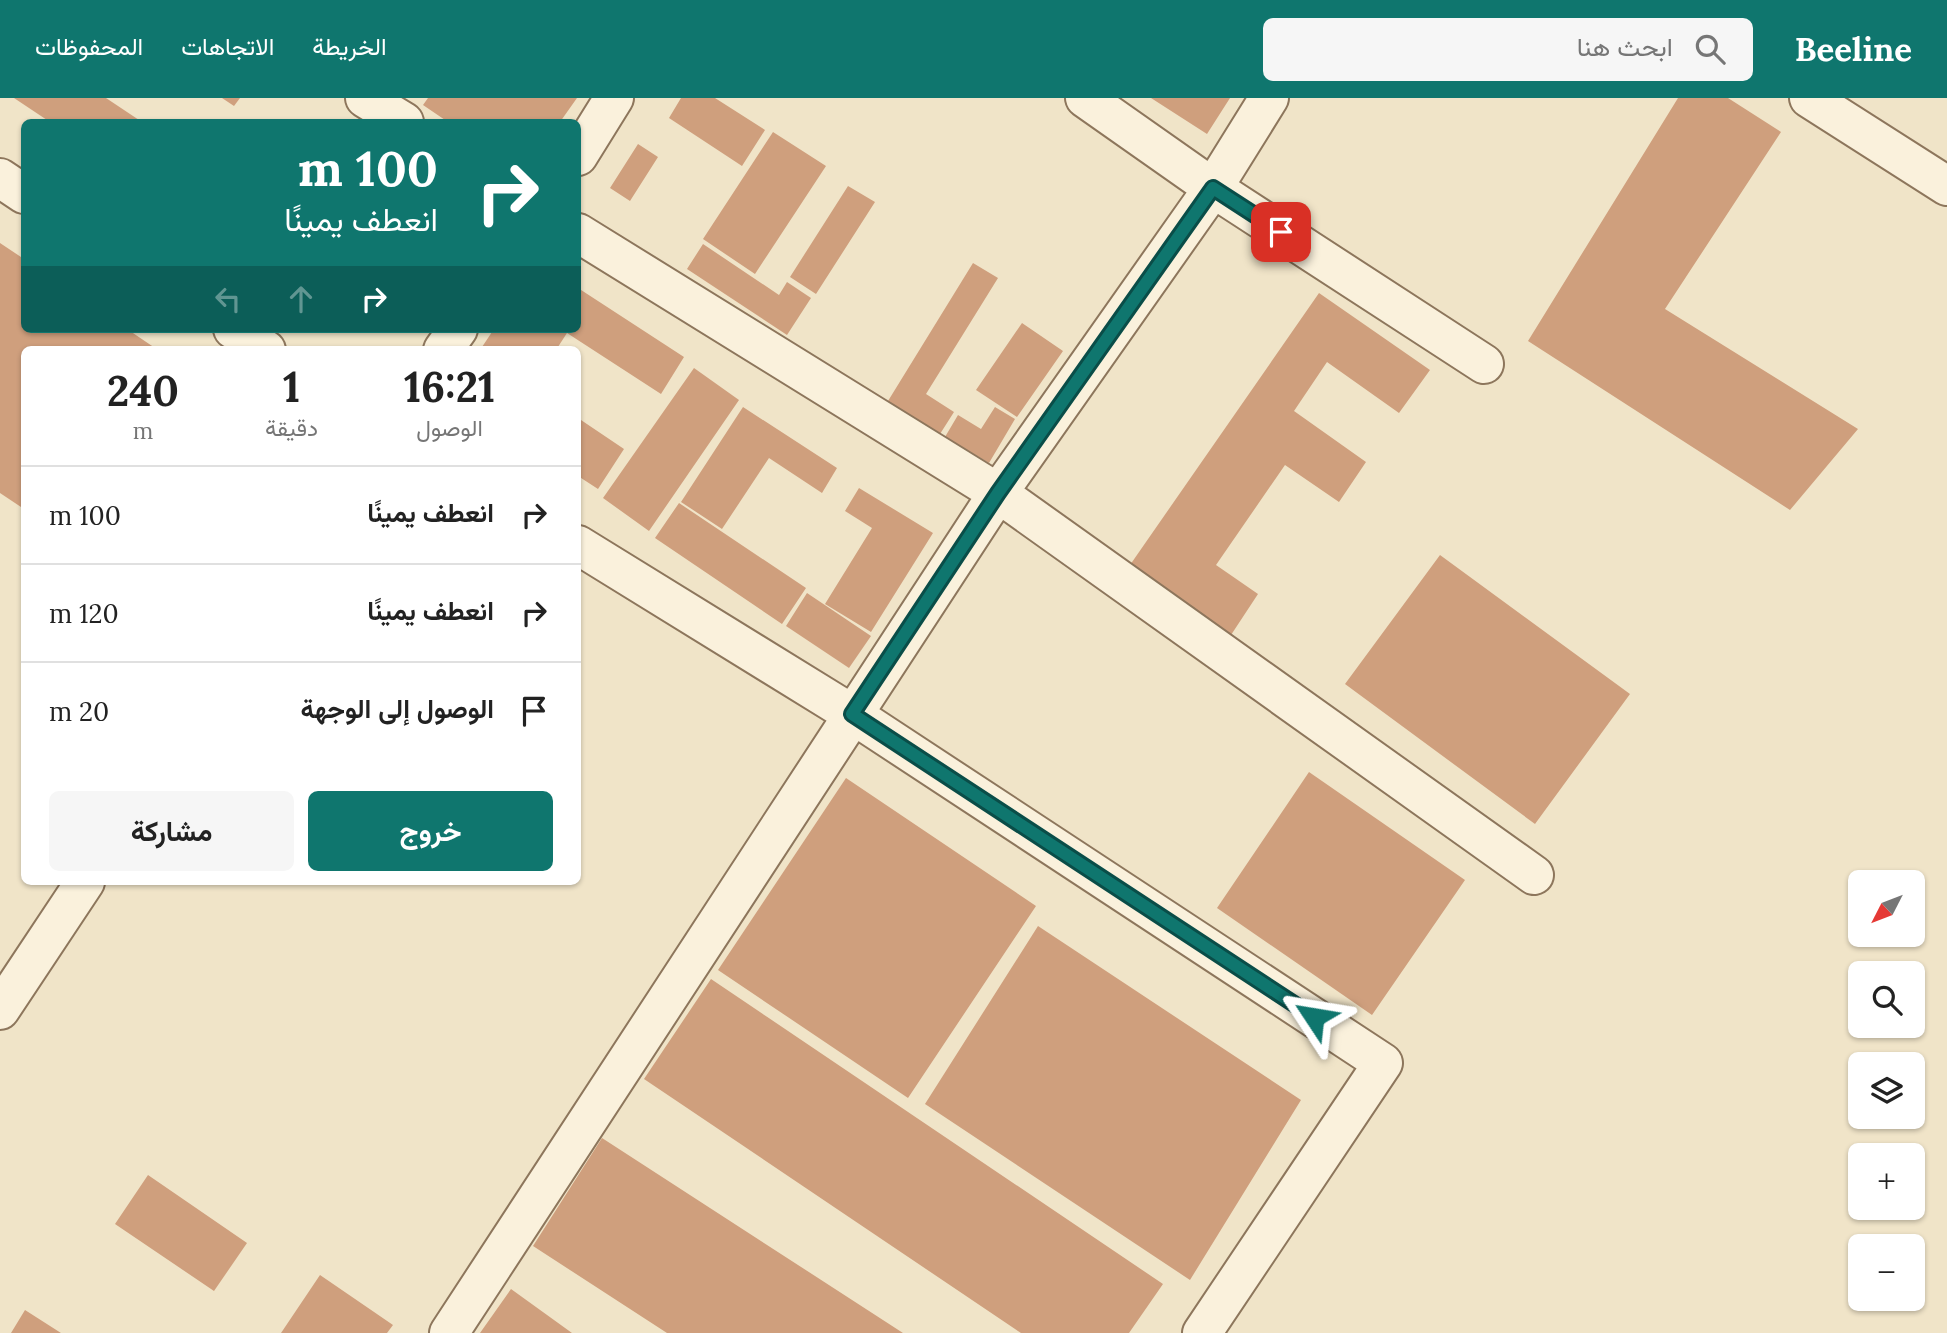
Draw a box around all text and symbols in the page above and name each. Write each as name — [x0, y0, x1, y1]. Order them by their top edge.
search box — [1263, 18, 1753, 81]
text: Beeline — [1795, 28, 1912, 70]
text: ابحث هنا — [1577, 30, 1673, 63]
icon: search — [1691, 30, 1729, 68]
text: المحفوظات — [35, 31, 143, 62]
text: الاتجاهات — [181, 31, 274, 62]
text: الخريطة — [312, 31, 387, 62]
text: 100 m — [298, 137, 438, 199]
icon: right — [462, 147, 553, 238]
text: انعطف يمينًا — [284, 199, 438, 240]
pin — [1251, 202, 1311, 262]
icon: arrive — [1262, 213, 1300, 251]
icon: left — [209, 280, 247, 318]
icon: ahead — [282, 280, 320, 318]
icon: right — [355, 280, 393, 318]
text: 1 — [283, 360, 300, 414]
text: 16:21 — [404, 360, 495, 414]
text: 240 — [107, 364, 179, 418]
text: دقيقة — [265, 413, 318, 442]
text: الوصول — [416, 413, 483, 442]
text: m — [133, 416, 153, 445]
text: انعطف يمينًا — [367, 496, 494, 529]
icon: right — [515, 496, 553, 534]
text: 100 m — [49, 499, 121, 532]
text: انعطف يمينًا — [367, 594, 494, 627]
icon: right — [515, 594, 553, 632]
text: 120 m — [49, 597, 119, 630]
text: الوصول إلى الوجهة — [301, 692, 494, 725]
icon: arrive — [515, 692, 553, 730]
text: 20 m — [49, 695, 109, 728]
button: مشاركة — [49, 791, 294, 871]
button: خروج — [308, 791, 553, 871]
north arrow — [1848, 870, 1925, 947]
map controls — [1848, 870, 1925, 1311]
button: search — [1848, 961, 1925, 1038]
position arrow — [1277, 980, 1351, 1054]
button: layers — [1848, 1052, 1925, 1129]
button: + — [1848, 1143, 1925, 1220]
button: − — [1848, 1234, 1925, 1311]

